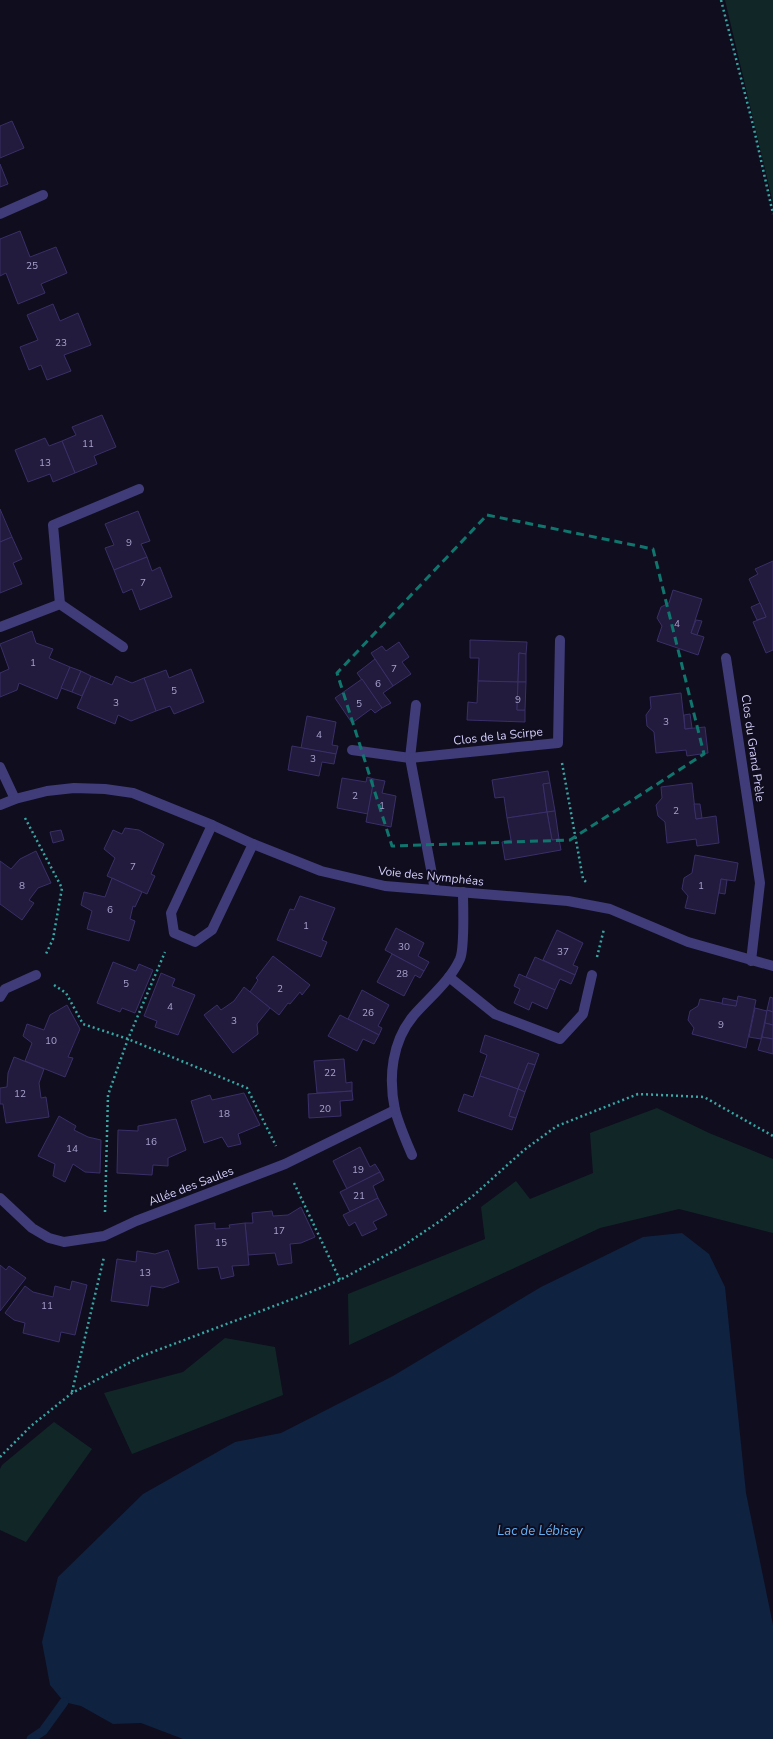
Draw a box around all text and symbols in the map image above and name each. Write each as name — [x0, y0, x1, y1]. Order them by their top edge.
house number: 25 — [26, 259, 38, 273]
house number: 23 — [55, 336, 67, 350]
house number: 11 — [82, 437, 94, 451]
house number: 13 — [39, 456, 51, 470]
house number: 9 — [126, 536, 132, 550]
house number: 7 — [140, 576, 146, 590]
house number: 4 — [674, 617, 680, 631]
house number: 1 — [30, 656, 36, 670]
house number: 7 — [391, 662, 397, 676]
house number: 6 — [375, 677, 381, 691]
house number: 5 — [171, 684, 177, 698]
house number: 9 — [515, 693, 521, 707]
street label: Clos du Grand Prèle — [738, 693, 768, 803]
house number: 3 — [113, 696, 119, 710]
house number: 5 — [356, 697, 362, 711]
house number: 3 — [663, 715, 669, 729]
street label: Clos de la Scirpe — [452, 723, 544, 749]
house number: 4 — [316, 728, 322, 742]
house number: 3 — [310, 752, 316, 766]
house number: 2 — [352, 789, 358, 803]
house number: 1 — [379, 799, 385, 813]
house number: 2 — [673, 804, 679, 818]
house number: 7 — [130, 860, 136, 874]
street label: Voie des Nymphéas — [376, 862, 485, 890]
house number: 8 — [19, 879, 25, 893]
house number: 1 — [698, 879, 704, 893]
house number: 6 — [107, 903, 113, 917]
house number: 1 — [303, 919, 309, 933]
house number: 30 — [398, 940, 410, 954]
house number: 37 — [557, 945, 569, 959]
house number: 28 — [396, 967, 408, 981]
house number: 5 — [123, 977, 129, 991]
house number: 2 — [277, 982, 283, 996]
house number: 4 — [167, 1000, 173, 1014]
house number: 26 — [362, 1006, 374, 1020]
house number: 3 — [231, 1014, 237, 1028]
house number: 9 — [718, 1018, 724, 1032]
house number: 10 — [45, 1034, 57, 1048]
house number: 22 — [324, 1066, 336, 1080]
house number: 12 — [14, 1087, 26, 1101]
house number: 20 — [319, 1102, 331, 1116]
house number: 18 — [218, 1107, 230, 1121]
house number: 16 — [145, 1135, 157, 1149]
house number: 14 — [66, 1142, 78, 1156]
street label: Allée des Saules — [146, 1162, 236, 1210]
house number: 19 — [352, 1163, 364, 1177]
house number: 21 — [353, 1189, 365, 1203]
house number: 17 — [273, 1224, 285, 1238]
house number: 15 — [215, 1236, 227, 1250]
house number: 13 — [139, 1266, 151, 1280]
house number: 11 — [41, 1299, 53, 1313]
water label: Lac de Lébisey — [497, 1522, 584, 1540]

